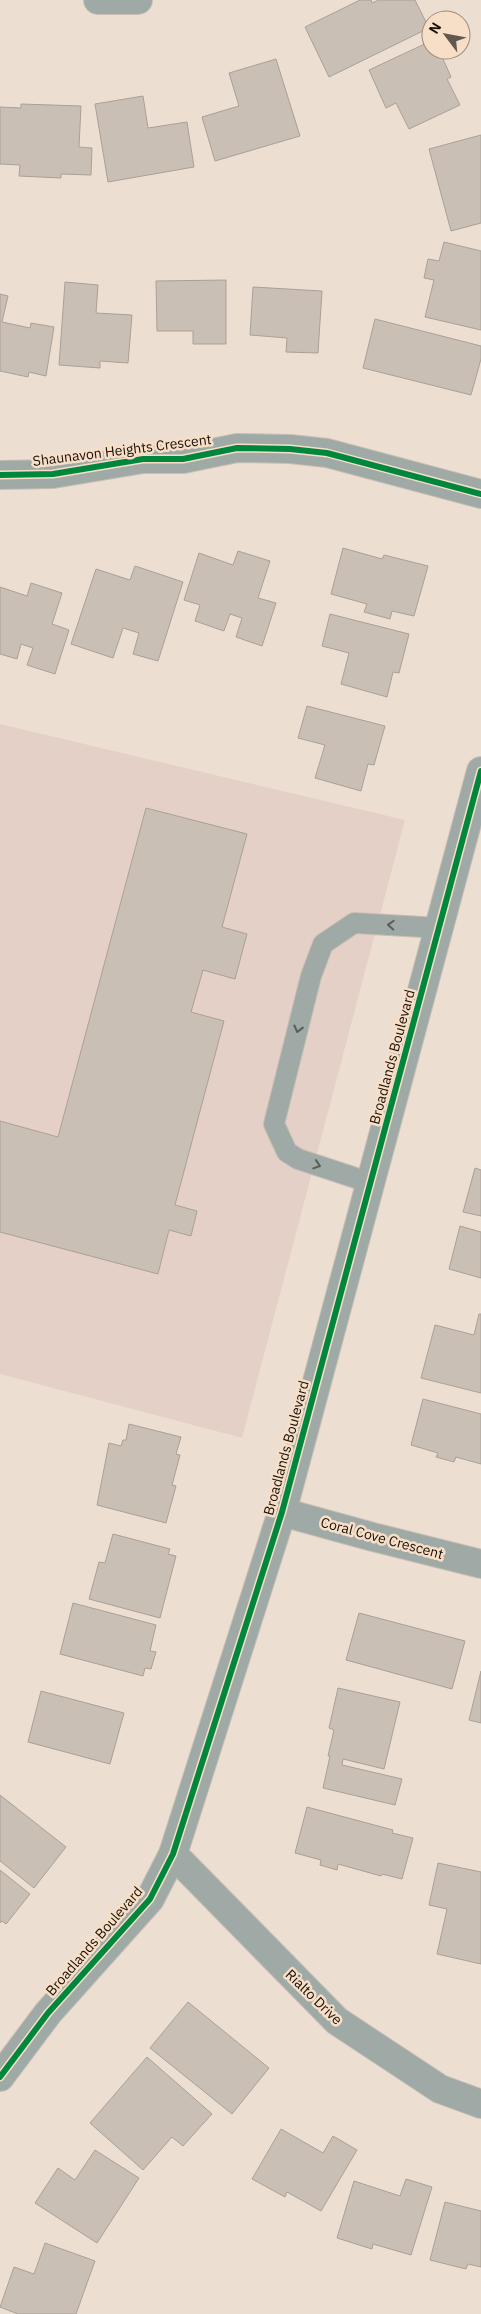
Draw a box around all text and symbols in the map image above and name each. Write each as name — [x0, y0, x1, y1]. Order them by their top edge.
north arrow — [421, 10, 471, 60]
text: N — [425, 19, 445, 37]
street label: Shaunavon Heights Crescent — [32, 430, 212, 470]
one-way arrow — [387, 920, 395, 931]
street label: Broadlands Boulevard — [365, 988, 419, 1126]
one-way arrow — [293, 1024, 304, 1033]
one-way arrow — [313, 1160, 321, 1170]
street label: Broadlands Boulevard — [259, 1379, 313, 1517]
street label: Coral Cove Crescent — [319, 1513, 445, 1563]
street label: Broadlands Boulevard — [42, 1883, 146, 1999]
street label: Rialto Drive — [282, 1965, 346, 2029]

